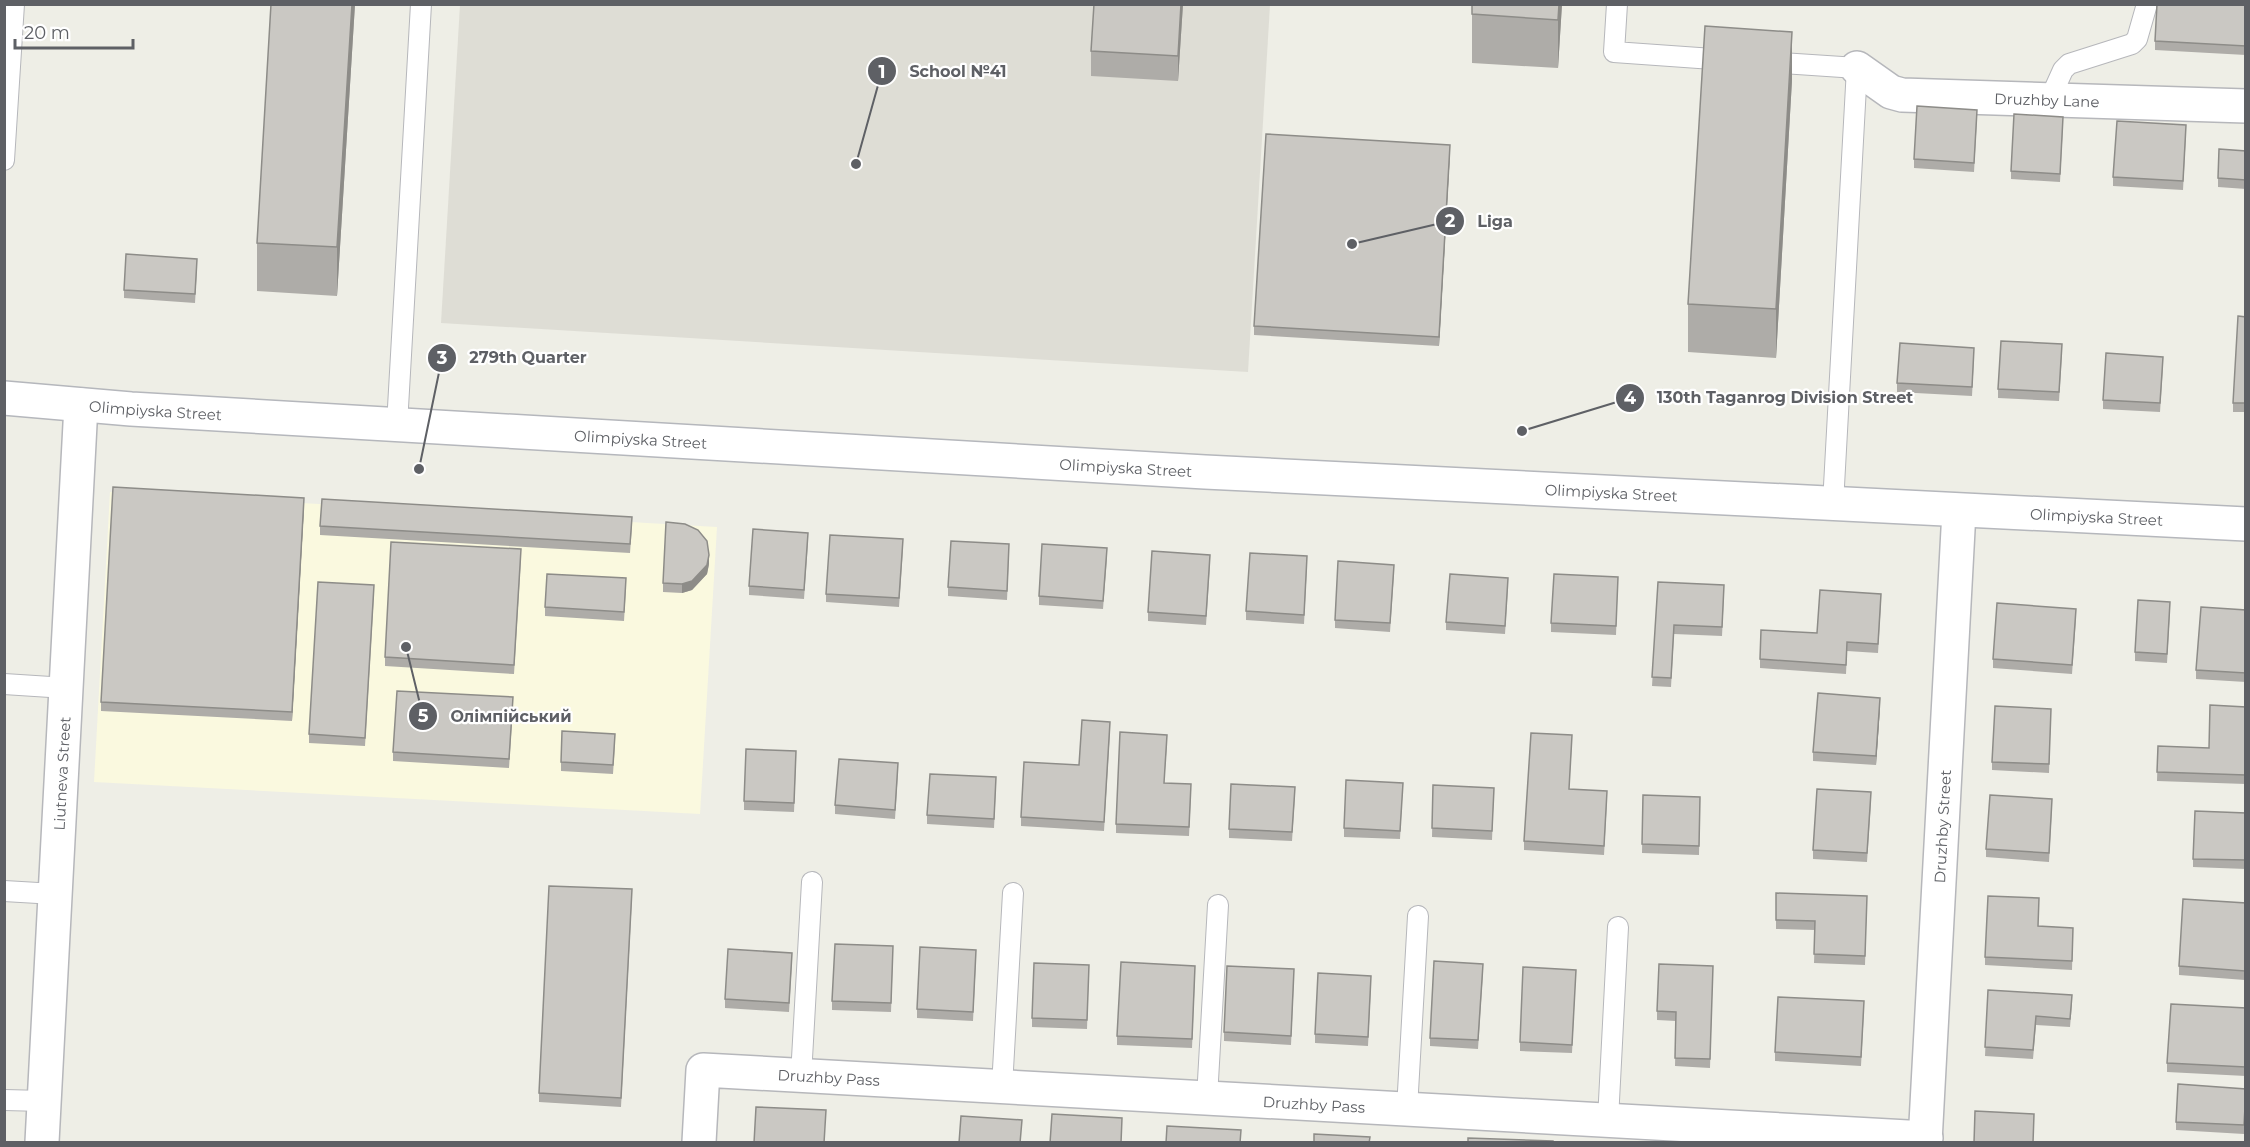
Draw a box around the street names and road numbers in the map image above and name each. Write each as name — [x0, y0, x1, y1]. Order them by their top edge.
street label: Druzhby Lane — [1994, 88, 2100, 111]
street label: Olimpiyska Street — [88, 396, 222, 424]
street label: Olimpiyska Street — [574, 426, 708, 452]
street label: Olimpiyska Street — [1059, 454, 1193, 481]
street label: Olimpiyska Street — [1544, 479, 1678, 505]
street label: Olimpiyska Street — [2030, 504, 2164, 529]
street label: Liutneva Street — [49, 716, 74, 831]
street label: Druzhby Street — [1929, 769, 1955, 884]
street label: Druzhby Pass — [777, 1065, 880, 1089]
street label: Druzhby Pass — [1262, 1092, 1366, 1116]

